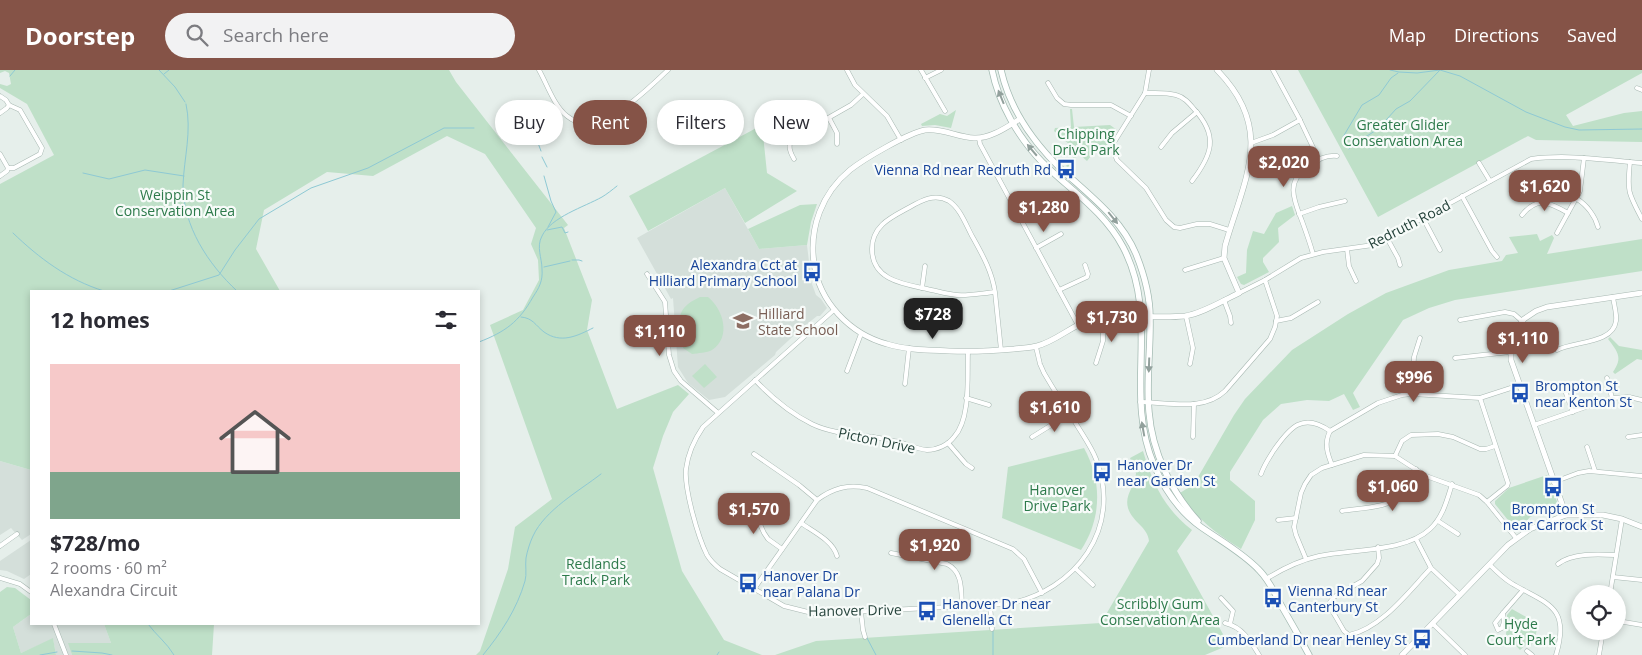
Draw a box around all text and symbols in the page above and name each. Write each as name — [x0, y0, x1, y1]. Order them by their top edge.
search box — [165, 13, 515, 58]
text: Doorstep — [25, 19, 135, 52]
icon: search — [183, 21, 211, 49]
text: Search here — [223, 22, 329, 48]
text: Map — [1389, 23, 1426, 47]
text: Directions — [1454, 23, 1539, 47]
text: Saved — [1567, 23, 1617, 47]
one-way arrow — [997, 89, 1005, 104]
chip: Buy — [495, 100, 563, 145]
chip: Rent — [573, 100, 647, 145]
chip: Filters — [657, 100, 744, 145]
chip: New — [754, 100, 828, 145]
park label: Greater Glider Conservation Area — [1343, 115, 1463, 150]
park label: Chipping Drive Park — [1052, 124, 1120, 159]
one-way arrow — [1027, 144, 1038, 157]
pin: $2,020 — [1243, 146, 1325, 188]
text: $2,020 — [1259, 151, 1309, 173]
bus stop icon: Vienna Rd near Redruth Rd — [1055, 158, 1077, 180]
place label: Vienna Rd near Redruth Rd — [874, 160, 1051, 179]
pin: $1,620 — [1504, 170, 1586, 212]
text: $1,620 — [1520, 175, 1570, 197]
park label: Weippin St Conservation Area — [115, 185, 235, 220]
pin: $1,280 — [1003, 190, 1085, 233]
street label: Redruth Road — [1365, 195, 1453, 253]
text: $1,280 — [1019, 196, 1069, 218]
one-way arrow — [1107, 211, 1118, 224]
place label: Alexandra Cct at Hilliard Primary School — [649, 255, 797, 290]
bus stop icon: Alexandra Cct at Hilliard Primary School — [801, 261, 823, 283]
pin: $728 — [903, 298, 963, 340]
pin: $1,730 — [1071, 300, 1153, 343]
text: $728 — [915, 303, 951, 325]
place label: Hilliard State School — [758, 304, 838, 339]
text: 12 homes — [50, 306, 150, 334]
icon: filters — [432, 306, 460, 334]
text: $1,730 — [1087, 306, 1137, 328]
school or university icon: Hilliard State School — [732, 310, 754, 332]
pin: $1,110 — [619, 314, 701, 357]
text: $1,110 — [635, 320, 685, 342]
pin: $1,110 — [1482, 322, 1564, 364]
text: $1,110 — [1498, 327, 1548, 349]
one-way arrow — [1145, 357, 1153, 373]
pin: $996 — [1384, 360, 1444, 403]
text: $996 — [1396, 366, 1432, 388]
place label: Brompton St near Kenton St — [1535, 376, 1632, 411]
bus stop icon: Brompton St near Kenton St — [1509, 382, 1531, 404]
pin: $1,610 — [1014, 390, 1096, 433]
text: $1,610 — [1030, 396, 1080, 418]
icon: home — [210, 397, 300, 487]
one-way arrow — [1139, 421, 1147, 436]
street label: Picton Drive — [837, 423, 918, 457]
place label: Hanover Dr near Garden St — [1117, 455, 1216, 490]
bus stop icon: Hanover Dr near Garden St — [1091, 461, 1113, 483]
pin: $1,060 — [1352, 470, 1434, 512]
text: $1,060 — [1368, 475, 1418, 497]
bus stop icon: Brompton St near Carrock St — [1542, 476, 1564, 498]
park label: Hanover Drive Park — [1023, 480, 1091, 515]
pin: $1,570 — [713, 492, 795, 535]
text: $1,570 — [729, 498, 779, 520]
place label: Brompton St near Carrock St — [1503, 499, 1603, 534]
pin: $1,920 — [894, 528, 976, 571]
text: $728/mo — [50, 529, 140, 557]
text: $1,920 — [910, 534, 960, 556]
park label: Redlands Track Park — [562, 554, 631, 589]
text: 2 rooms · 60 m² — [50, 557, 167, 579]
place label: Hanover Dr near Palana Dr — [763, 566, 860, 601]
bus stop icon: Hanover Dr near Palana Dr — [737, 572, 759, 594]
text: Alexandra Circuit — [50, 579, 177, 601]
place label: Vienna Rd near Canterbury St — [1288, 581, 1387, 616]
map controls — [1571, 585, 1626, 640]
button: locate — [1571, 585, 1626, 640]
bus stop icon: Vienna Rd near Canterbury St — [1262, 587, 1284, 609]
place label: Hanover Dr near Glenella Ct — [942, 594, 1051, 629]
park label: Scribbly Gum Conservation Area — [1100, 594, 1220, 629]
street label: Hanover Drive — [808, 600, 902, 620]
bus stop icon: Hanover Dr near Glenella Ct — [916, 600, 938, 622]
park label: Hyde Court Park — [1486, 614, 1556, 649]
bus stop icon: Cumberland Dr near Henley St — [1411, 628, 1433, 650]
place label: Cumberland Dr near Henley St — [1208, 630, 1407, 649]

